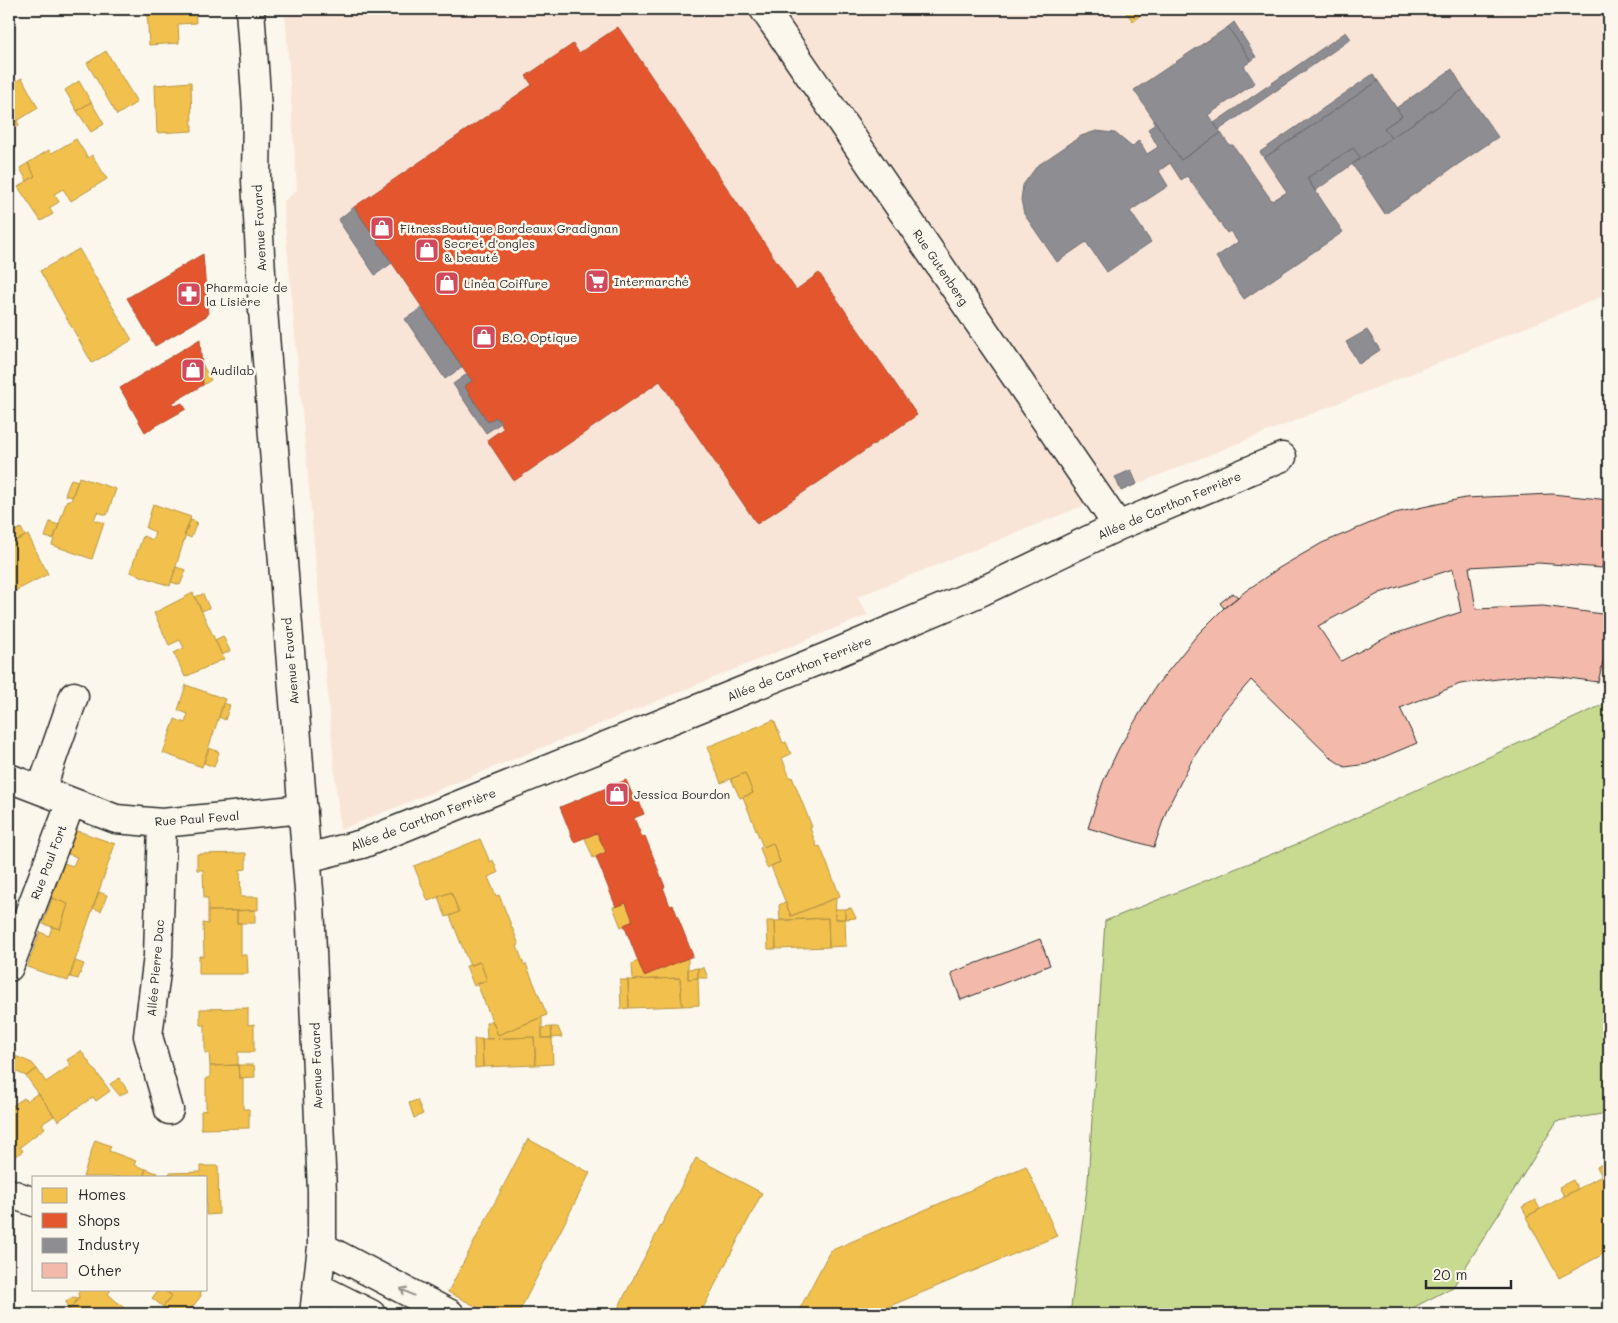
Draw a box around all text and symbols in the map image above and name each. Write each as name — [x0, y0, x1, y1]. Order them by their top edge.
street label: Avenue Favard — [249, 184, 269, 272]
shop icon: FitnessBoutique Bordeaux Gradignan — [369, 215, 395, 241]
place label: FitnessBoutique Bordeaux Gradignan — [400, 220, 618, 236]
street label: Rue Gutenberg — [910, 226, 972, 308]
place label: Secret d'ongles & beauté — [444, 235, 535, 265]
shop icon: Secret d'ongles & beauté — [414, 237, 440, 263]
supermarket icon: Intermarché — [584, 268, 610, 294]
shop icon: Linéa Coiffure — [434, 270, 460, 296]
place label: Intermarché — [614, 273, 689, 289]
place label: Linéa Coiffure — [464, 275, 548, 291]
place label: Pharmacie de la Lisière — [206, 279, 288, 309]
pharmacy icon: Pharmacie de la Lisière — [176, 281, 202, 307]
shop icon: B.O. Optique — [471, 324, 497, 350]
place label: B.O. Optique — [502, 329, 577, 345]
shop icon: Audilab — [180, 357, 206, 383]
place label: Audilab — [210, 362, 254, 378]
street label: Allée de Carthon Ferrière — [1095, 467, 1243, 543]
street label: Avenue Favard — [278, 617, 302, 705]
street label: Allée de Carthon Ferrière — [724, 632, 874, 704]
shop icon: Jessica Bourdon — [604, 781, 630, 807]
street label: Allée de Carthon Ferrière — [348, 784, 498, 854]
place label: Jessica Bourdon — [634, 786, 730, 802]
street label: Rue Paul Feval — [154, 807, 240, 829]
street label: Rue Paul Fort — [26, 822, 70, 902]
street label: Allée Pierre Dac — [143, 919, 167, 1017]
street label: Avenue Favard — [306, 1022, 326, 1110]
legend — [32, 1176, 208, 1290]
text: Homes — [78, 1184, 126, 1204]
text: Shops — [78, 1210, 120, 1230]
text: Industry — [78, 1234, 140, 1254]
scale bar — [1426, 1258, 1510, 1290]
text: Other — [78, 1260, 122, 1280]
text: 20 m — [1433, 1264, 1467, 1284]
one-way arrow — [400, 1287, 415, 1296]

